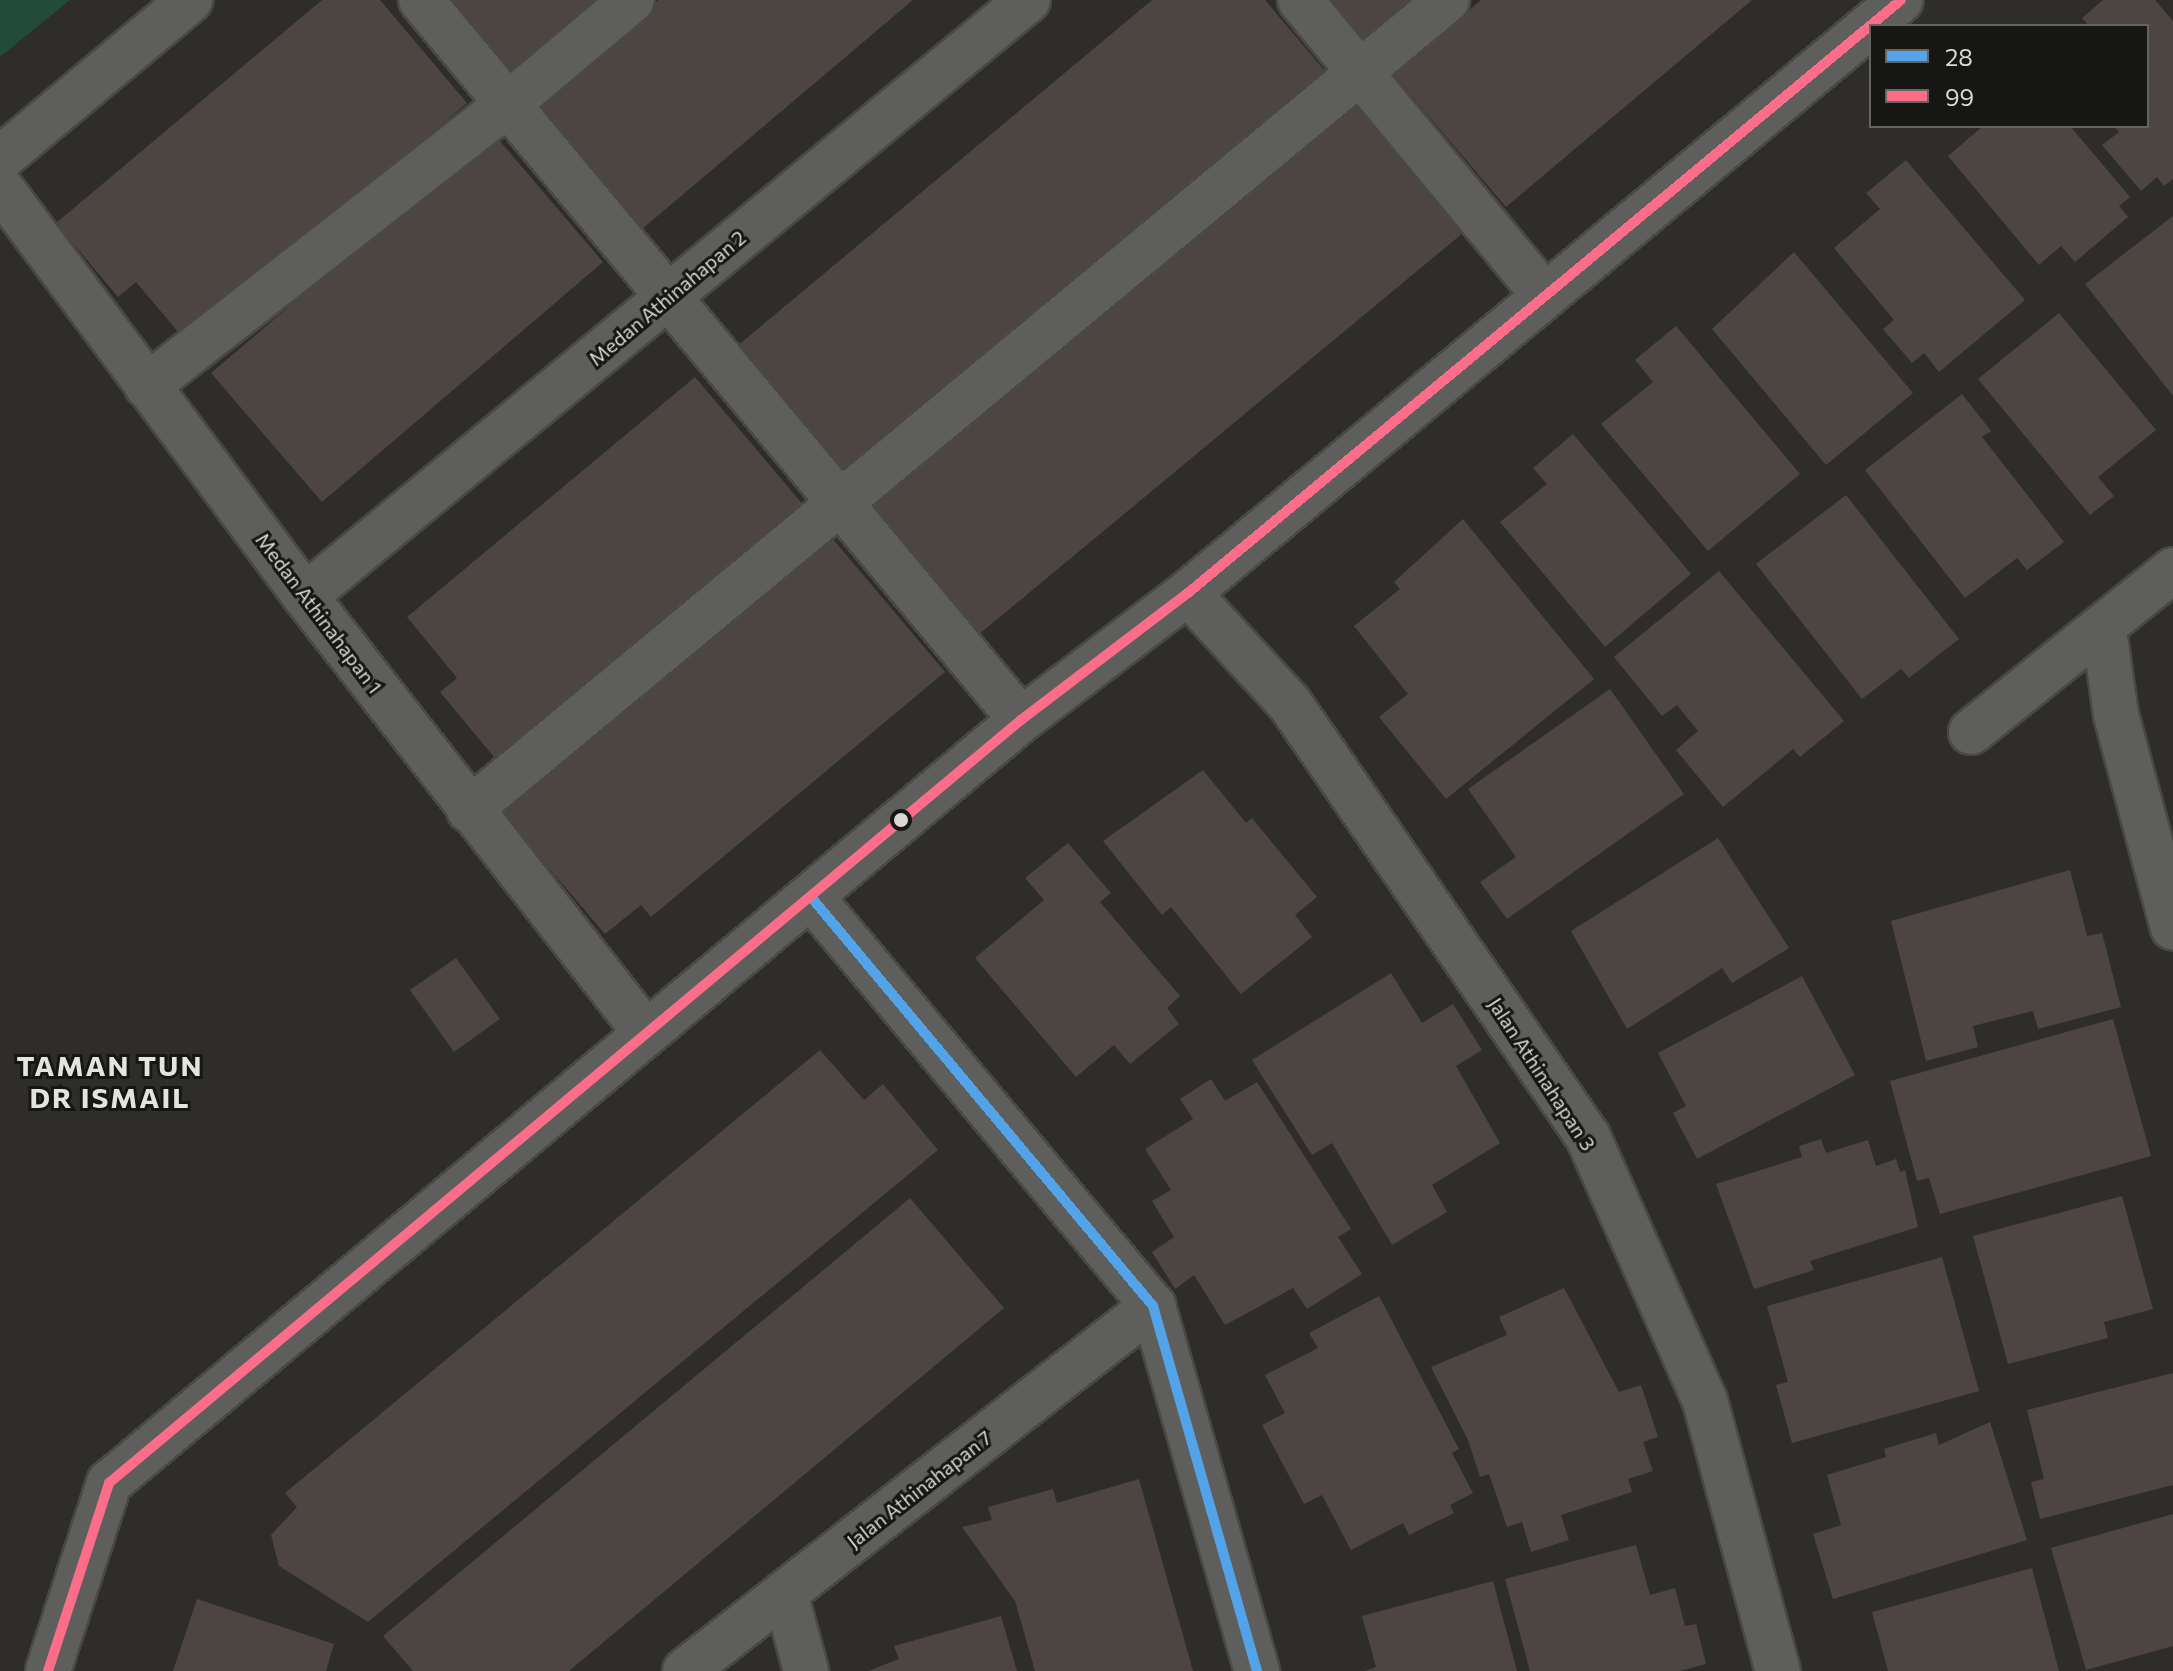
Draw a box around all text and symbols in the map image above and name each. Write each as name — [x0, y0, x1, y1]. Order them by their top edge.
legend — [1869, 24, 2149, 128]
text: 28 — [1945, 42, 1973, 71]
text: 99 — [1945, 82, 1974, 111]
street label: Medan Athinahapan 2 — [584, 225, 750, 371]
street label: Medan Athinahapan 1 — [251, 528, 387, 698]
unlabelled marker — [893, 812, 909, 828]
street label: Jalan Athinahapan 3 — [1484, 993, 1600, 1155]
district label: TAMAN TUN DR ISMAIL — [17, 1048, 203, 1114]
street label: Jalan Athinahapan 7 — [842, 1425, 996, 1553]

